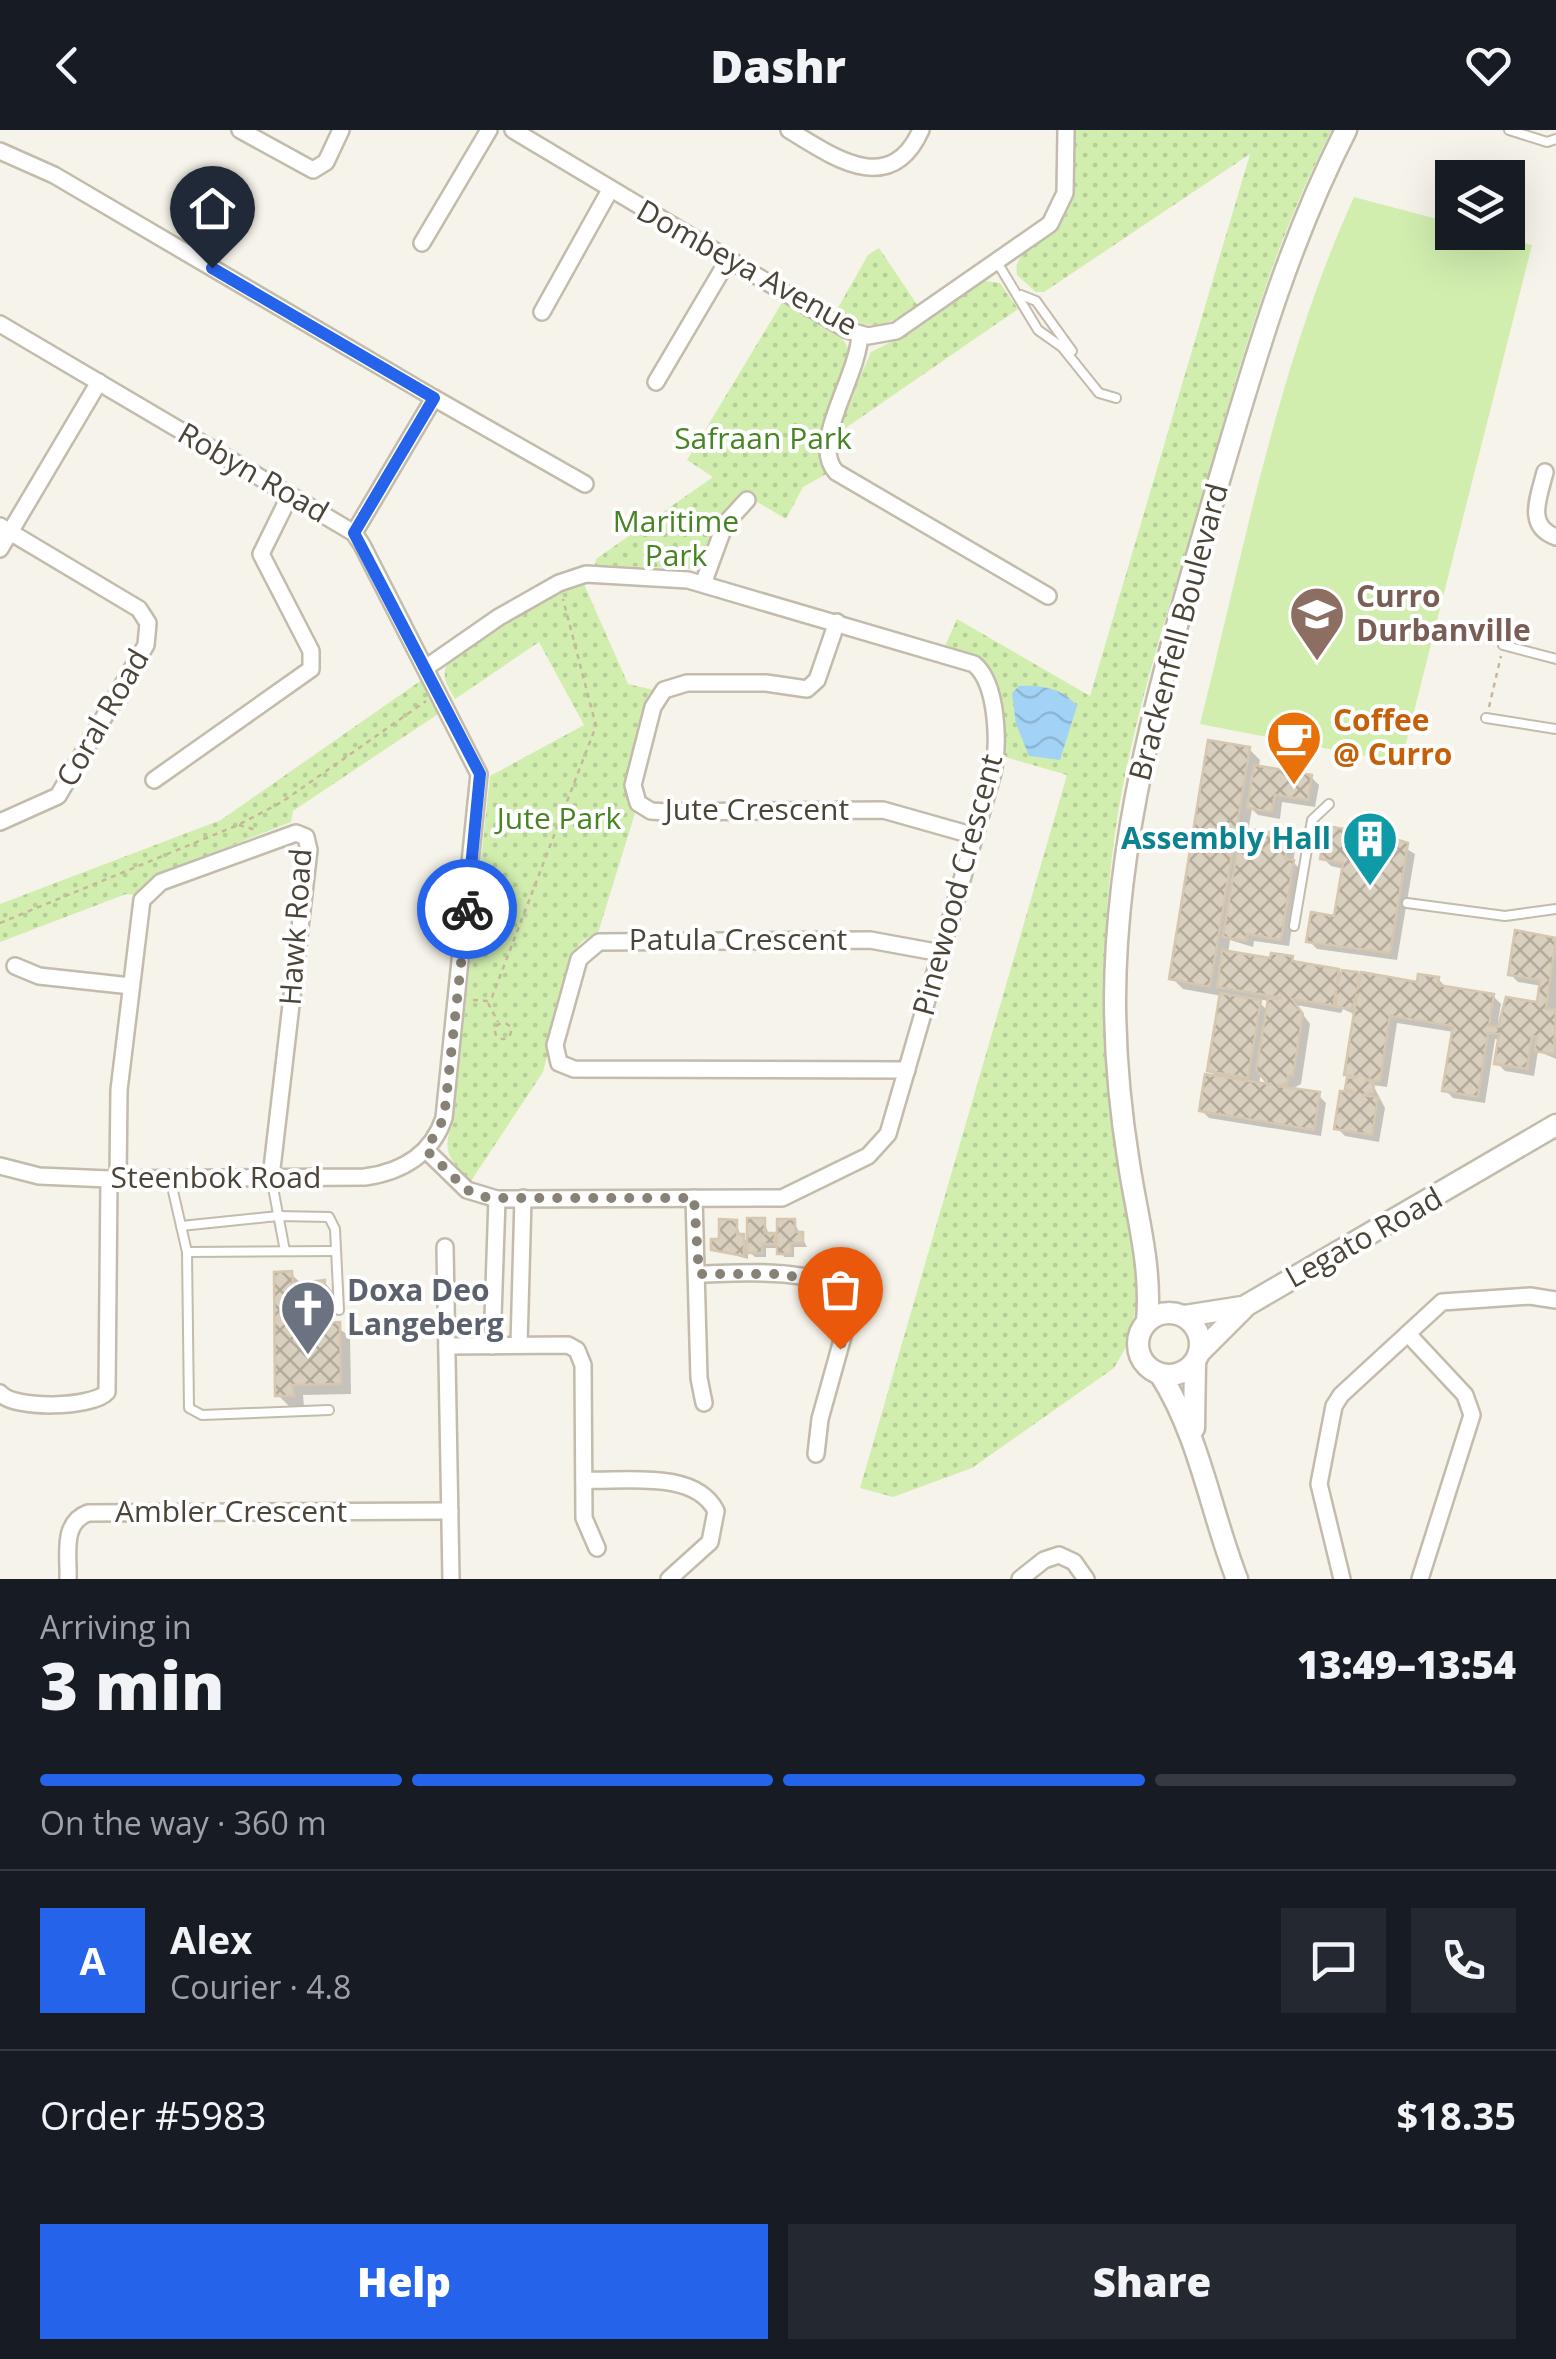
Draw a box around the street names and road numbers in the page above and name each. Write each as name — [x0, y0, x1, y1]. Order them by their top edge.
street label: Dombeya Avenue — [630, 189, 866, 344]
street label: Robyn Road — [171, 412, 337, 531]
street label: Brackenfell Boulevard — [1118, 478, 1237, 785]
street label: Coral Road — [46, 641, 158, 794]
street label: Pinewood Crescent — [902, 749, 1011, 1020]
street label: Jute Crescent — [662, 788, 849, 829]
street label: Hawk Road — [269, 847, 320, 1007]
street label: Patula Crescent — [629, 918, 847, 959]
street label: Steenbok Road — [111, 1156, 321, 1197]
street label: Legato Road — [1277, 1177, 1449, 1297]
street label: Ambler Crescent — [115, 1490, 347, 1531]

